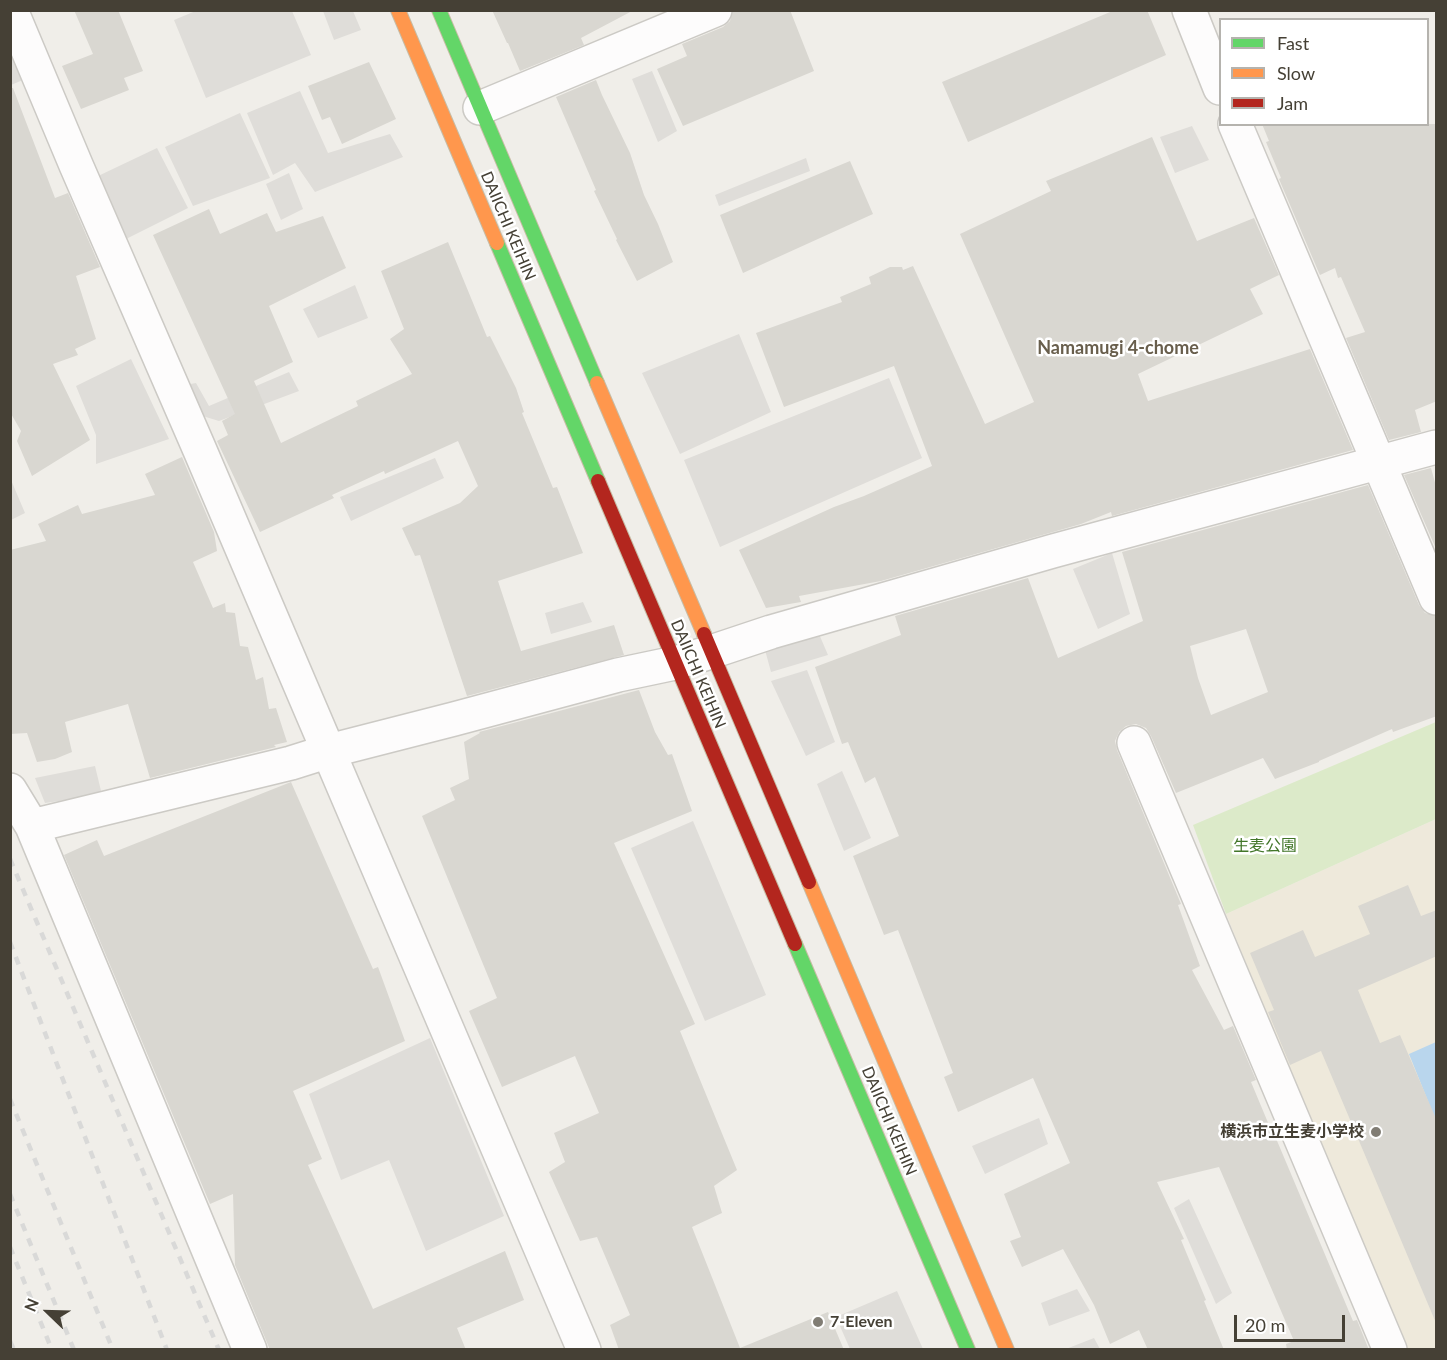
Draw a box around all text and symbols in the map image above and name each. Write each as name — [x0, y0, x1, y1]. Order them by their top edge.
legend — [1219, 18, 1429, 126]
text: Fast — [1277, 32, 1309, 54]
text: Slow — [1277, 62, 1315, 84]
text: Jam — [1277, 92, 1308, 114]
street label: DAIICHI KEIHIN — [476, 169, 540, 283]
district label: Namamugi 4-chome — [1037, 337, 1199, 359]
street label: DAIICHI KEIHIN — [666, 617, 730, 731]
park label: 生麦公園 — [1233, 836, 1297, 856]
street label: DAIICHI KEIHIN — [857, 1064, 921, 1178]
place label: 横浜市立生麦小学校 — [1220, 1122, 1364, 1142]
marker: 横浜市立生麦小学校 — [1369, 1125, 1383, 1139]
north arrow — [18, 1282, 78, 1342]
text: N — [20, 1295, 42, 1314]
scale bar — [1237, 1303, 1348, 1341]
place label: 7-Eleven — [830, 1312, 892, 1332]
text: 20 m — [1245, 1314, 1285, 1336]
marker: 7-Eleven — [811, 1315, 825, 1329]

